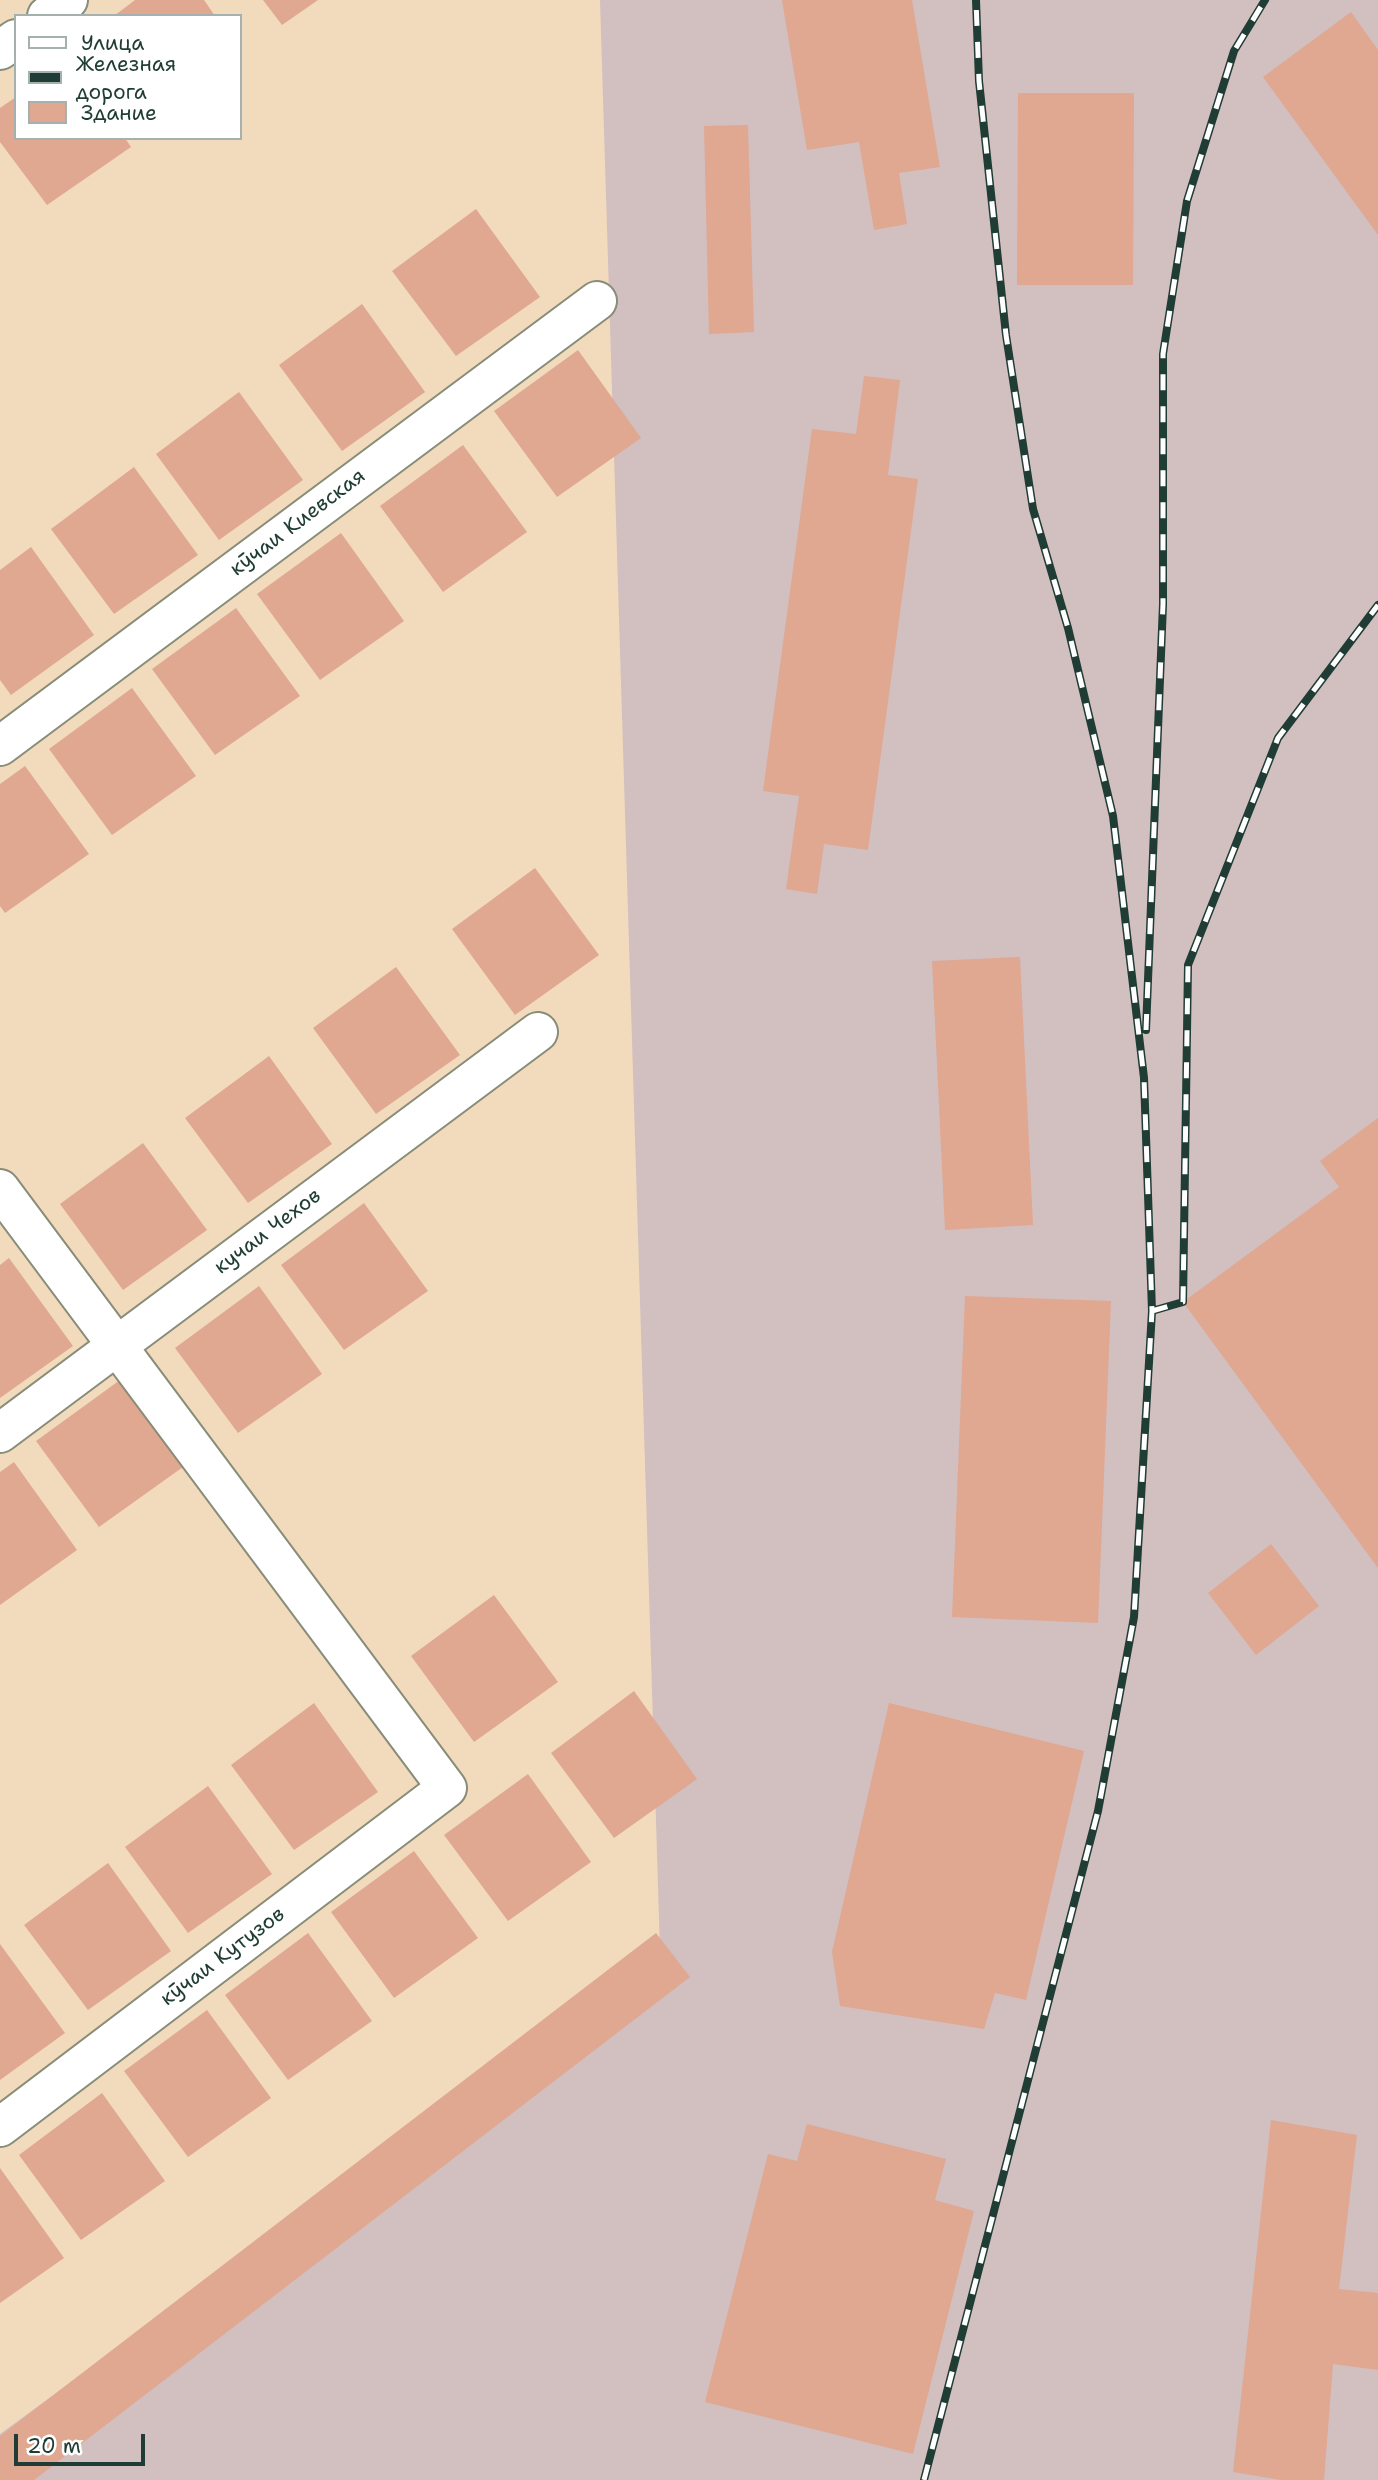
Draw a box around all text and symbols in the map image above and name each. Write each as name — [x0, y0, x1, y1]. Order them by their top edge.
legend — [14, 14, 242, 140]
text: Улица — [81, 29, 144, 57]
text: Железная дорога — [76, 50, 176, 106]
text: Здание — [81, 99, 157, 127]
street label: кӯчаи Киевская — [225, 464, 371, 582]
street label: кучаи Чехов — [210, 1184, 326, 1280]
street label: кӯчаи Кутузов — [156, 1902, 290, 2012]
scale bar — [18, 2420, 149, 2464]
text: 20 m — [27, 2432, 81, 2460]

